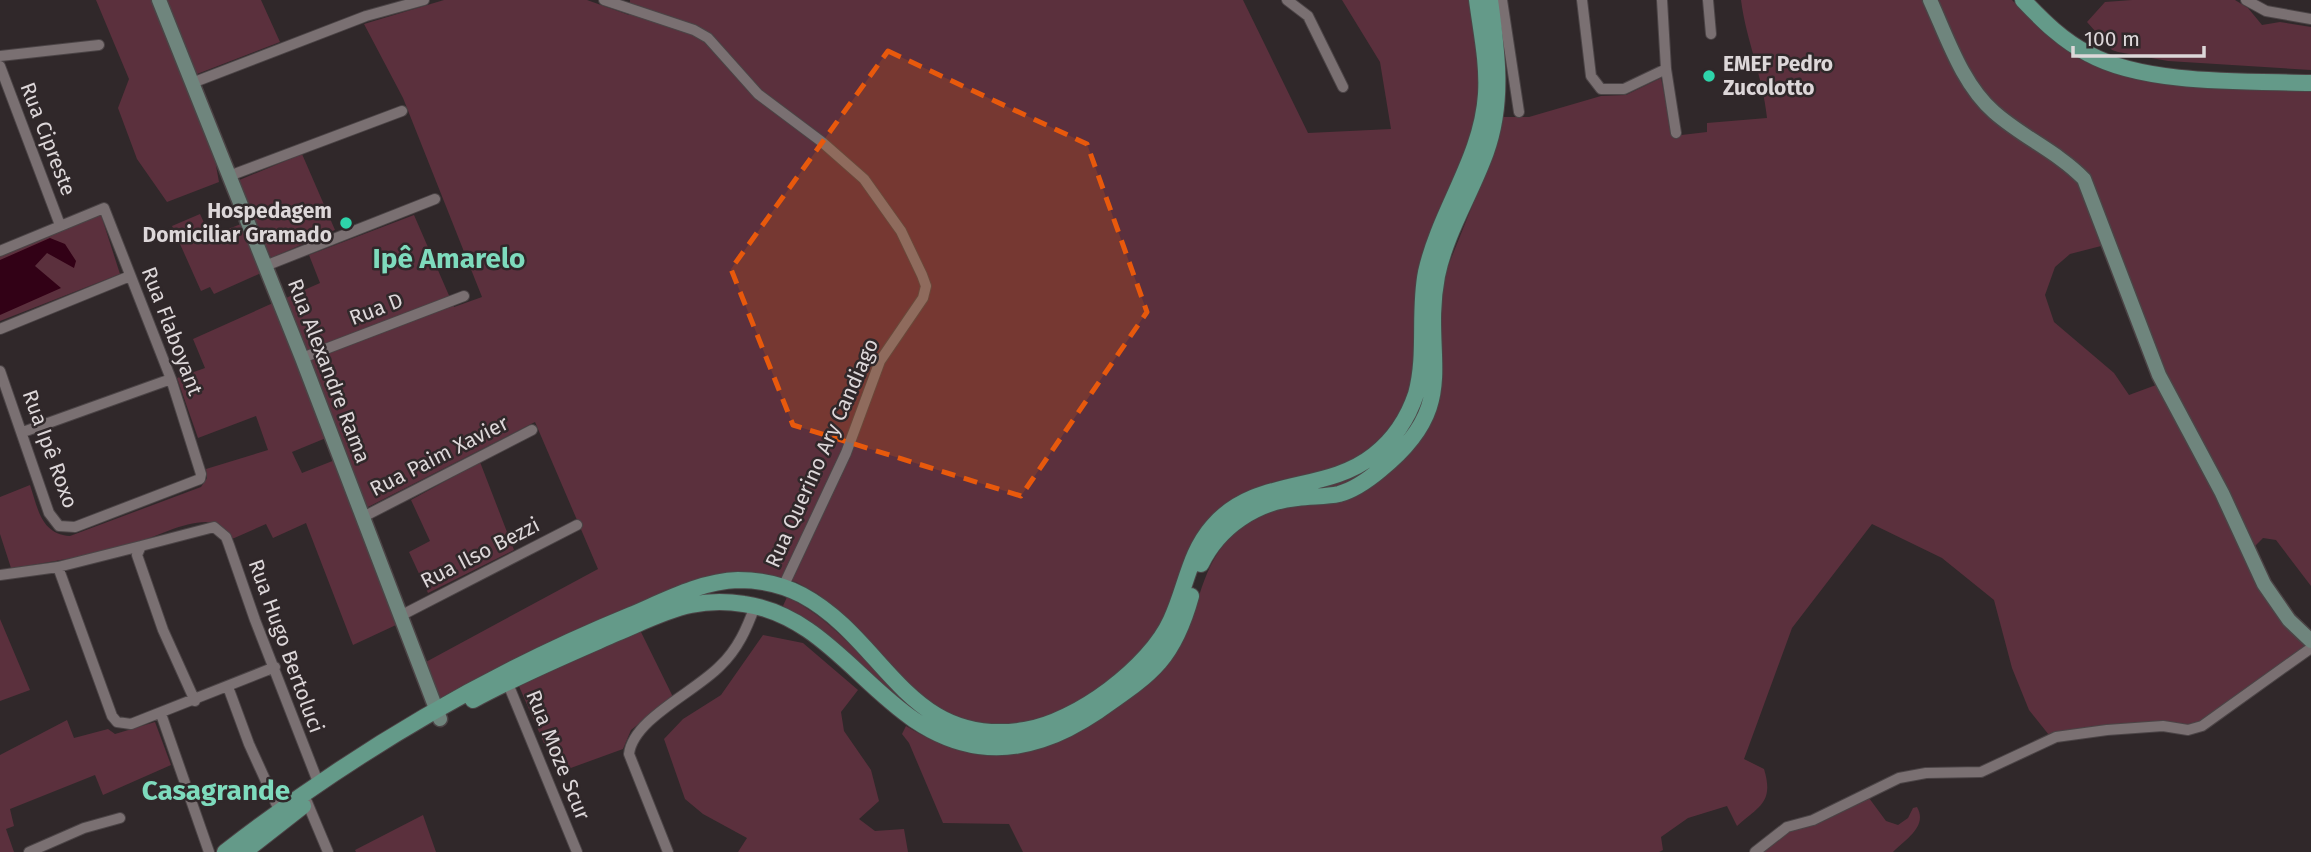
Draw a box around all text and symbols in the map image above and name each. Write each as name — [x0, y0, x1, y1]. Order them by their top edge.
scale bar — [2073, 14, 2204, 58]
text: 100 m — [2084, 26, 2140, 52]
place label: EMEF Pedro Zucolotto — [1723, 51, 1833, 101]
marker: EMEF Pedro Zucolotto — [1701, 68, 1717, 84]
street label: Rua Cipreste — [14, 79, 82, 199]
place label: Hospedagem Domiciliar Gramado — [142, 198, 332, 248]
marker: Hospedagem Domiciliar Gramado — [338, 215, 354, 231]
district label: Ipê Amarelo — [373, 242, 525, 275]
street label: Rua Flaboyant — [136, 263, 209, 399]
street label: Rua Alexandre Rama — [282, 275, 376, 467]
street label: Rua D — [345, 287, 407, 331]
street label: Rua Querino Ary Candiago — [760, 334, 884, 572]
street label: Rua Ipê Roxo — [17, 386, 83, 512]
street label: Rua Paim Xavier — [365, 410, 513, 502]
street label: Rua Ilso Bezzi — [416, 512, 544, 594]
street label: Rua Hugo Bertoluci — [242, 556, 330, 736]
street label: Rua Moze Scur — [520, 686, 596, 824]
district label: Casagrande — [142, 774, 290, 807]

